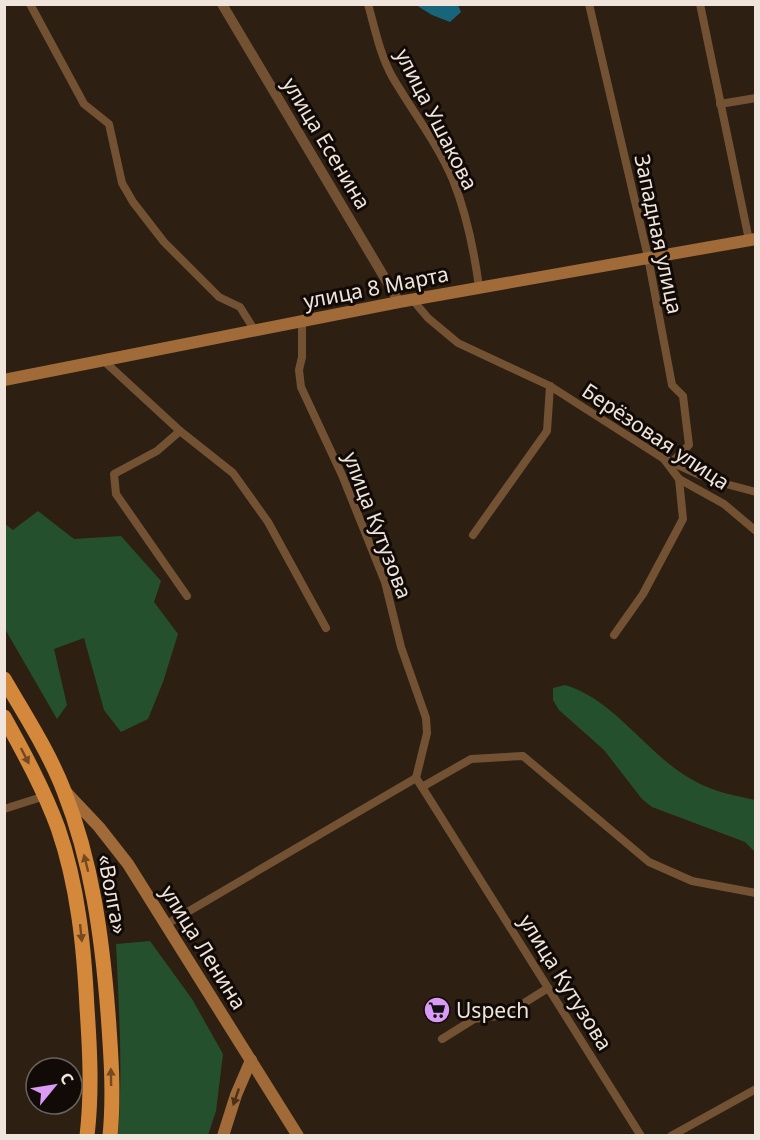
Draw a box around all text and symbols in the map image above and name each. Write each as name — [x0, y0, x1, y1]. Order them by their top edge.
street label: улица Ушакова — [389, 44, 485, 194]
street label: улица Есенина — [277, 72, 377, 214]
street label: Западная улица — [628, 152, 690, 316]
street label: улица 8 Марта — [301, 259, 451, 315]
street label: Берёзовая улица — [577, 376, 735, 496]
street label: улица Кутузова — [337, 447, 419, 603]
one-way arrow — [20, 747, 30, 765]
street label: «Волга» — [92, 852, 134, 936]
one-way arrow — [81, 854, 91, 872]
street label: улица Ленина — [155, 879, 253, 1015]
street label: улица Кутузова — [513, 909, 619, 1055]
one-way arrow — [76, 923, 86, 942]
supermarket icon: Uspech — [422, 995, 452, 1025]
place label: Uspech — [456, 996, 529, 1024]
north arrow — [24, 1056, 84, 1116]
one-way arrow — [106, 1068, 116, 1087]
text: С — [55, 1069, 79, 1088]
one-way arrow — [231, 1088, 240, 1106]

